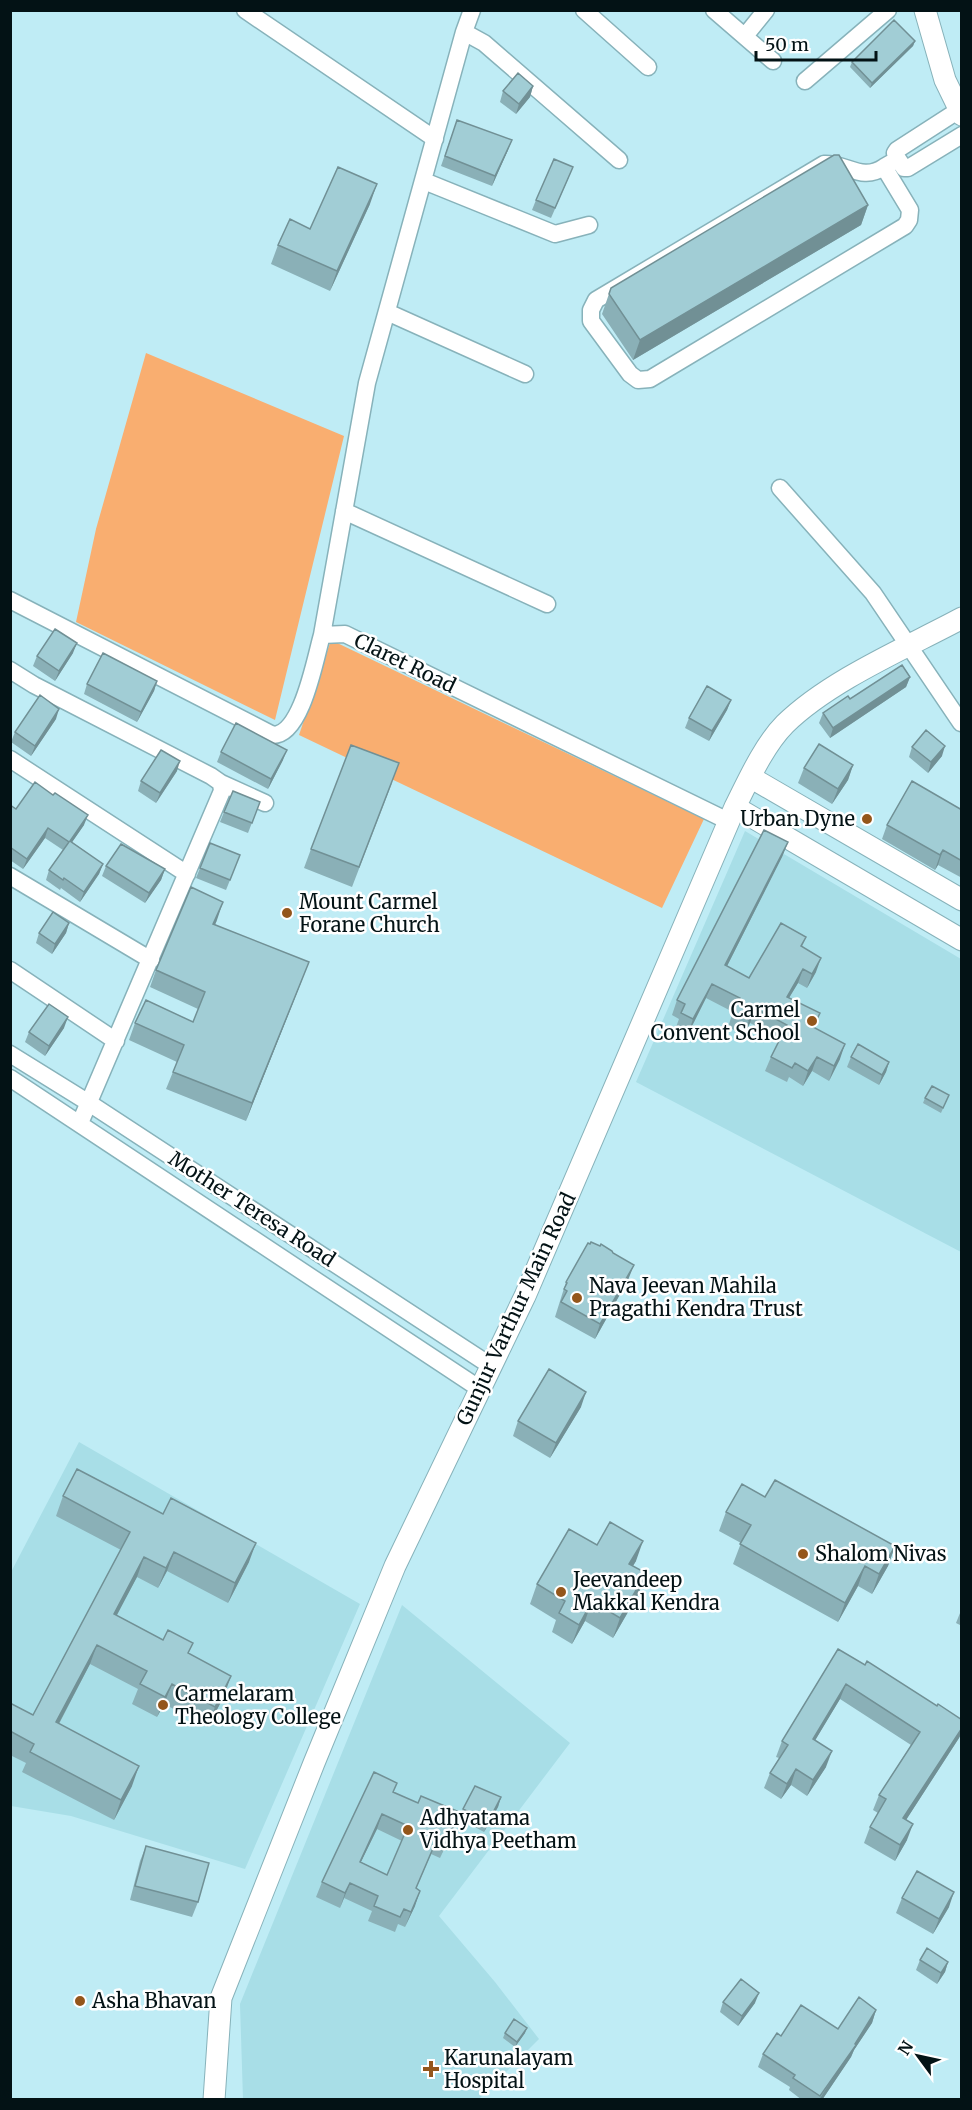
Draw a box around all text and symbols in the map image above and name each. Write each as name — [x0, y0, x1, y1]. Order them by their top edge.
scale bar — [756, 24, 876, 62]
text: 50 m — [765, 33, 809, 56]
street label: Claret Road — [350, 627, 460, 698]
place label: Urban Dyne — [740, 806, 855, 831]
marker: Urban Dyne — [860, 812, 874, 826]
place label: Mount Carmel Forane Church — [299, 889, 440, 937]
marker: Mount Carmel Forane Church — [280, 906, 294, 920]
place label: Carmel Convent School — [651, 997, 800, 1045]
marker: Carmel Convent School — [805, 1014, 819, 1028]
street label: Mother Teresa Road — [164, 1145, 340, 1272]
street label: Gunjur Varthur Main Road — [451, 1188, 581, 1429]
place label: Nava Jeevan Mahila Pragathi Kendra Trust — [589, 1273, 803, 1321]
marker: Nava Jeevan Mahila Pragathi Kendra Trust — [570, 1291, 584, 1305]
place label: Shalom Nivas — [815, 1541, 947, 1566]
marker: Shalom Nivas — [796, 1547, 810, 1561]
place label: Jeevandeep Makkal Kendra — [572, 1567, 720, 1615]
marker: Jeevandeep Makkal Kendra — [554, 1585, 568, 1599]
place label: Carmelaram Theology College — [175, 1681, 341, 1729]
marker: Carmelaram Theology College — [156, 1698, 170, 1712]
place label: Adhyatama Vidhya Peetham — [419, 1805, 577, 1853]
marker: Adhyatama Vidhya Peetham — [401, 1823, 415, 1837]
place label: Asha Bhavan — [91, 1988, 217, 2013]
marker: Asha Bhavan — [73, 1994, 87, 2008]
north arrow — [888, 2026, 948, 2086]
text: N — [894, 2037, 917, 2059]
place label: Karunalayam Hospital — [444, 2045, 573, 2093]
marker: Karunalayam Hospital — [422, 2060, 440, 2078]

